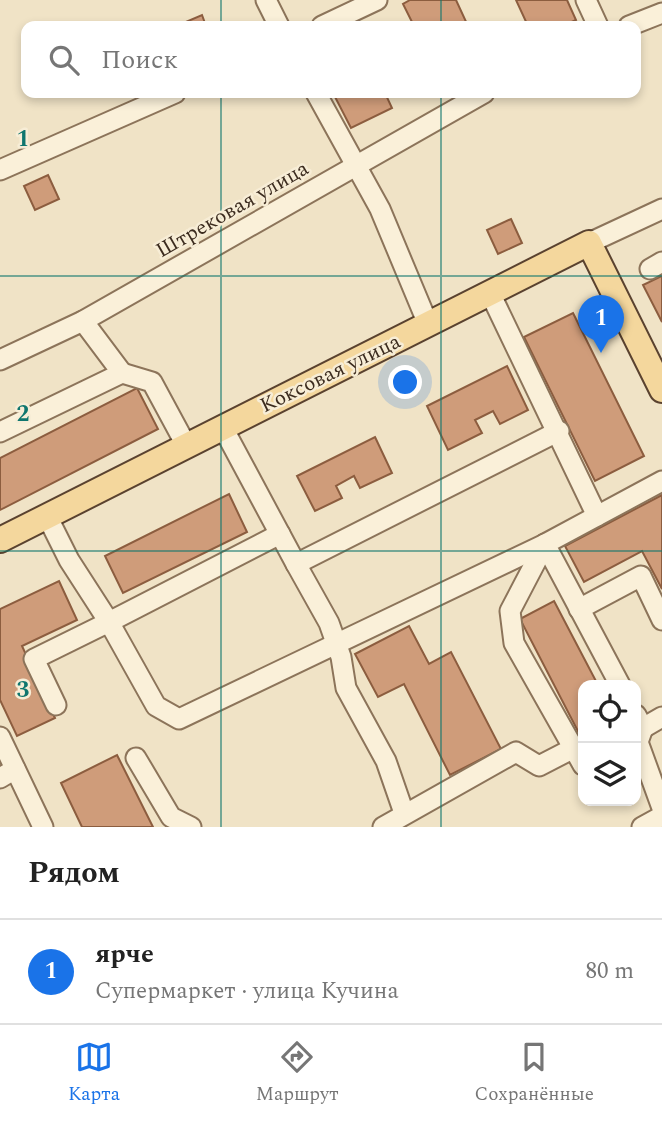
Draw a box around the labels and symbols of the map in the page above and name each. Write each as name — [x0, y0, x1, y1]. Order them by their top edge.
text: 1 — [17, 122, 29, 157]
street label: Штрековая улица — [150, 153, 316, 267]
pin: 1 — [578, 295, 624, 353]
street label: Коксовая улица — [255, 326, 407, 422]
your location — [388, 365, 422, 399]
text: 2 — [17, 397, 30, 432]
text: 3 — [17, 673, 30, 708]

